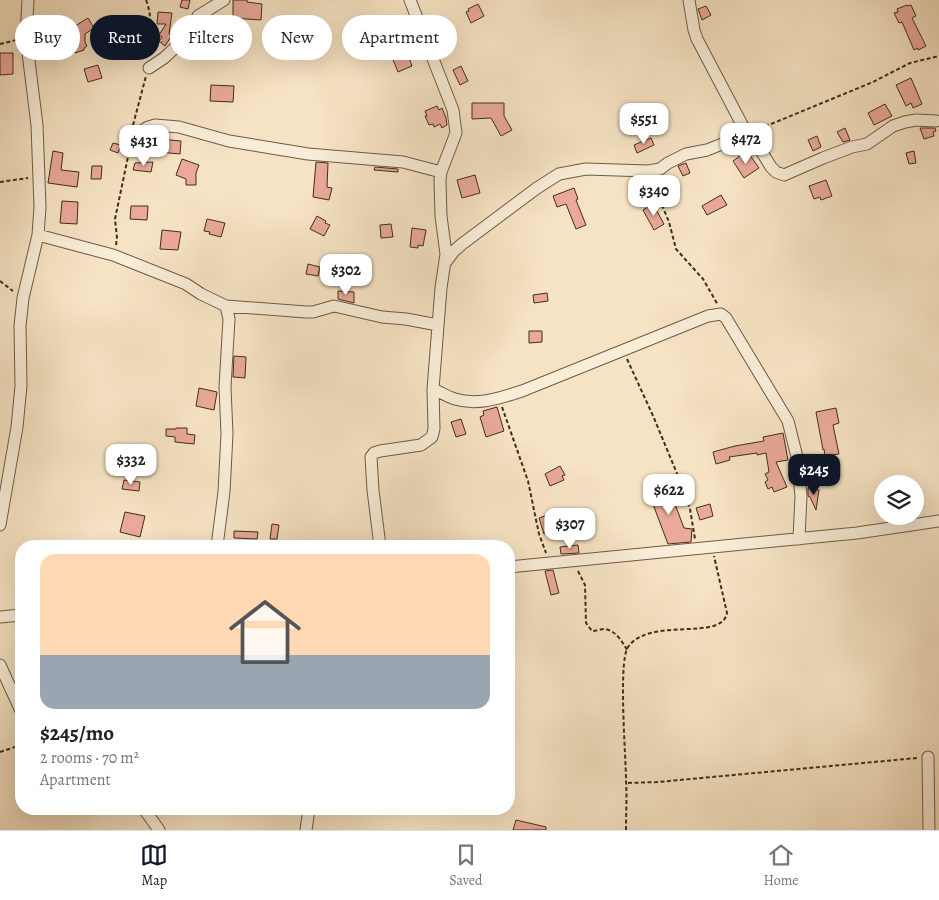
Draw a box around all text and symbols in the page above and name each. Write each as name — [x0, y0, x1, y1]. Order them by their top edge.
chip: Buy — [15, 15, 80, 60]
chip: Rent — [90, 15, 160, 60]
chip: Filters — [170, 15, 252, 60]
chip: New — [262, 15, 332, 60]
chip: Apartment — [342, 15, 457, 60]
pin: $551 — [614, 102, 674, 145]
text: $551 — [631, 108, 657, 130]
pin: $472 — [716, 122, 776, 165]
pin: $431 — [114, 124, 174, 167]
text: $472 — [731, 128, 761, 150]
text: $431 — [130, 130, 158, 152]
pin: $340 — [624, 174, 684, 217]
text: $340 — [639, 180, 669, 202]
pin: $302 — [316, 254, 376, 296]
text: $302 — [331, 259, 361, 281]
pin: $332 — [101, 444, 161, 486]
text: $332 — [117, 449, 145, 471]
pin: $245 — [784, 454, 844, 496]
text: $245 — [799, 459, 829, 481]
pin: $622 — [639, 474, 699, 516]
map controls — [874, 475, 924, 525]
button: layers — [874, 475, 924, 525]
text: $622 — [654, 479, 684, 501]
pin: $307 — [540, 508, 600, 550]
text: $307 — [555, 513, 585, 535]
icon: home — [220, 587, 310, 677]
text: $245/mo — [40, 719, 114, 747]
text: 2 rooms · 70 m² — [40, 747, 139, 769]
text: Apartment — [40, 769, 111, 791]
tab: Map — [140, 841, 168, 890]
tab: Saved — [449, 841, 483, 890]
tab: Home — [763, 841, 799, 890]

